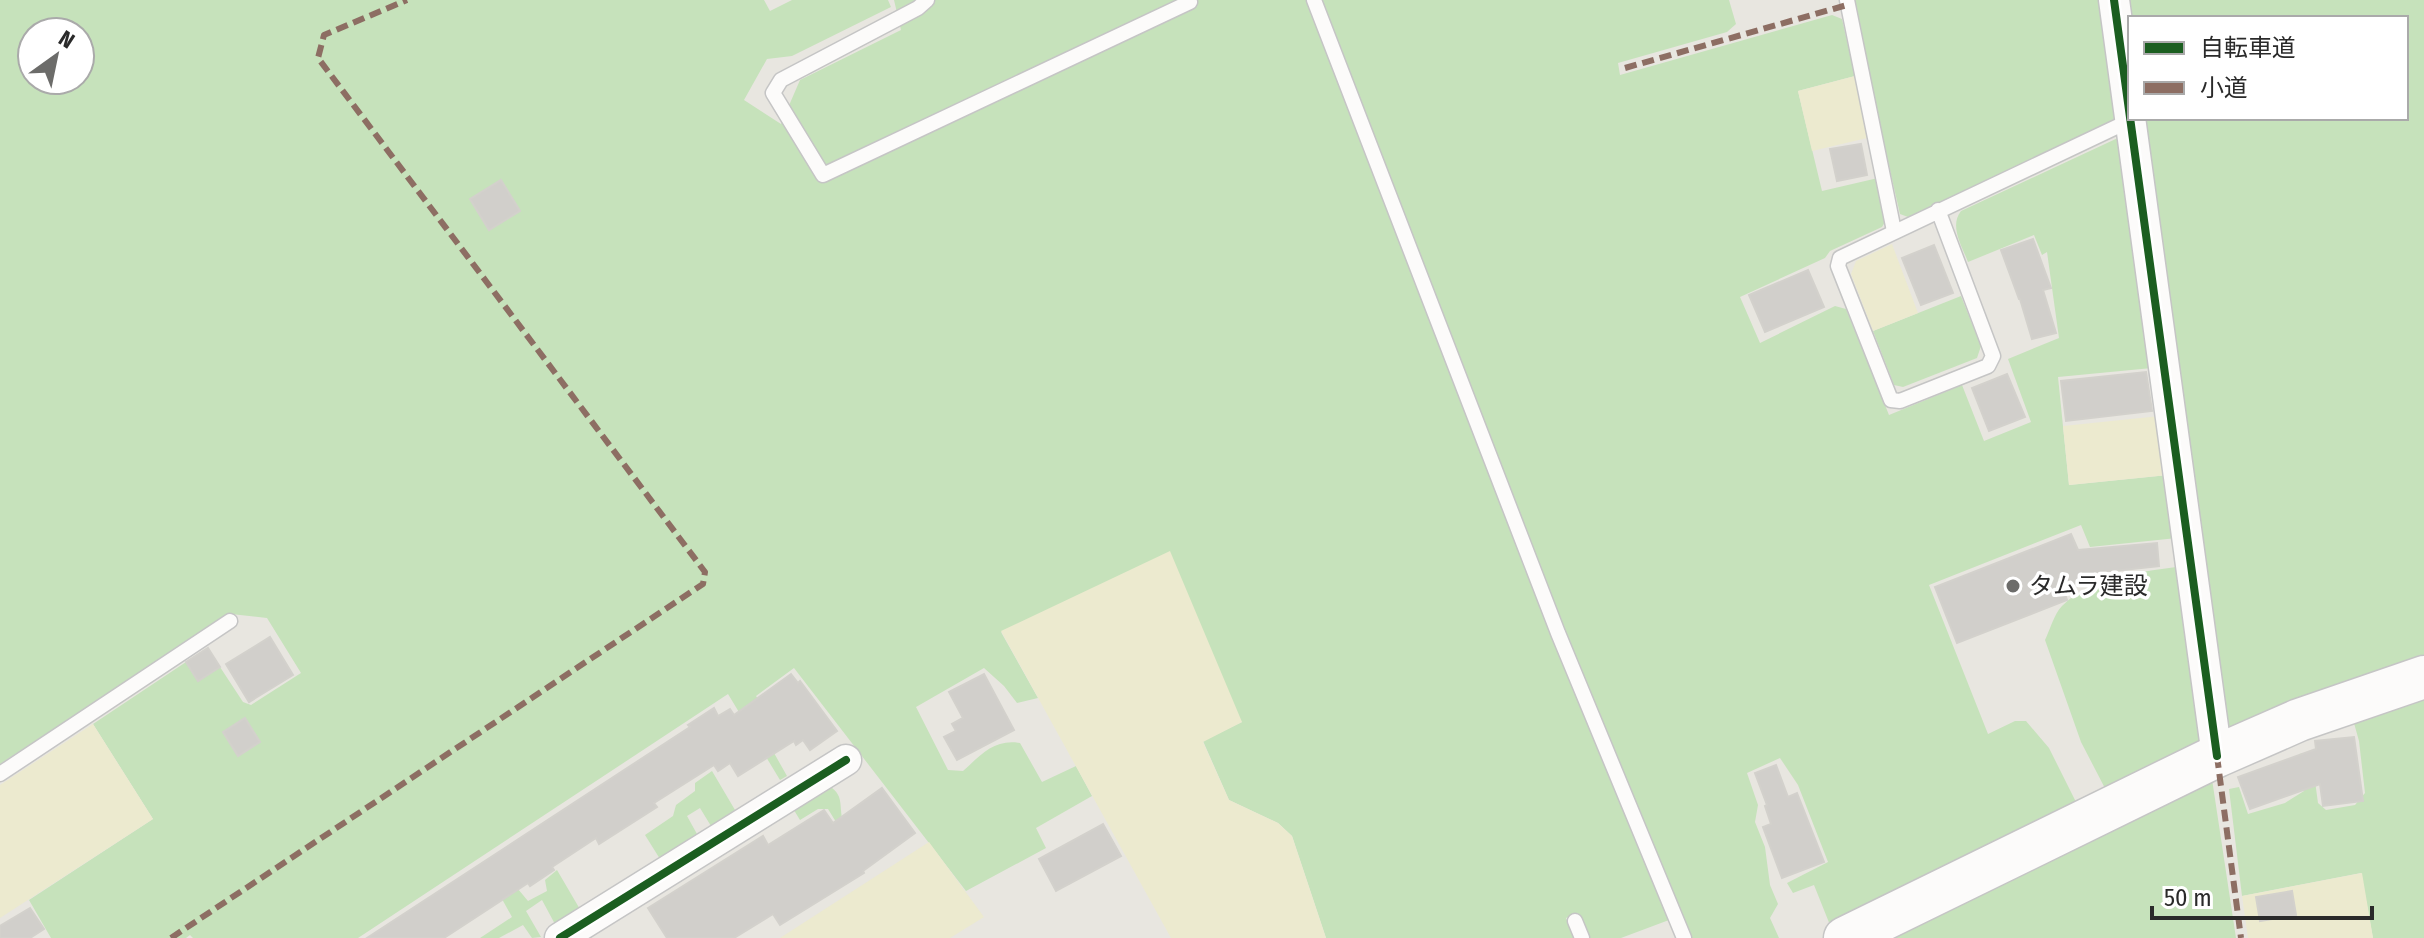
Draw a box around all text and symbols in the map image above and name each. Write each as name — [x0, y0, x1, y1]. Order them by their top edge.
north arrow — [16, 16, 96, 96]
legend — [2128, 16, 2408, 120]
text: N — [54, 25, 80, 55]
text: 自転車道 — [2200, 34, 2296, 62]
text: 小道 — [2200, 74, 2248, 102]
place label: タムラ建設 — [2029, 572, 2148, 600]
marker: タムラ建設 — [2004, 577, 2022, 595]
scale bar — [2152, 870, 2372, 920]
text: 50 m — [2164, 884, 2212, 912]

